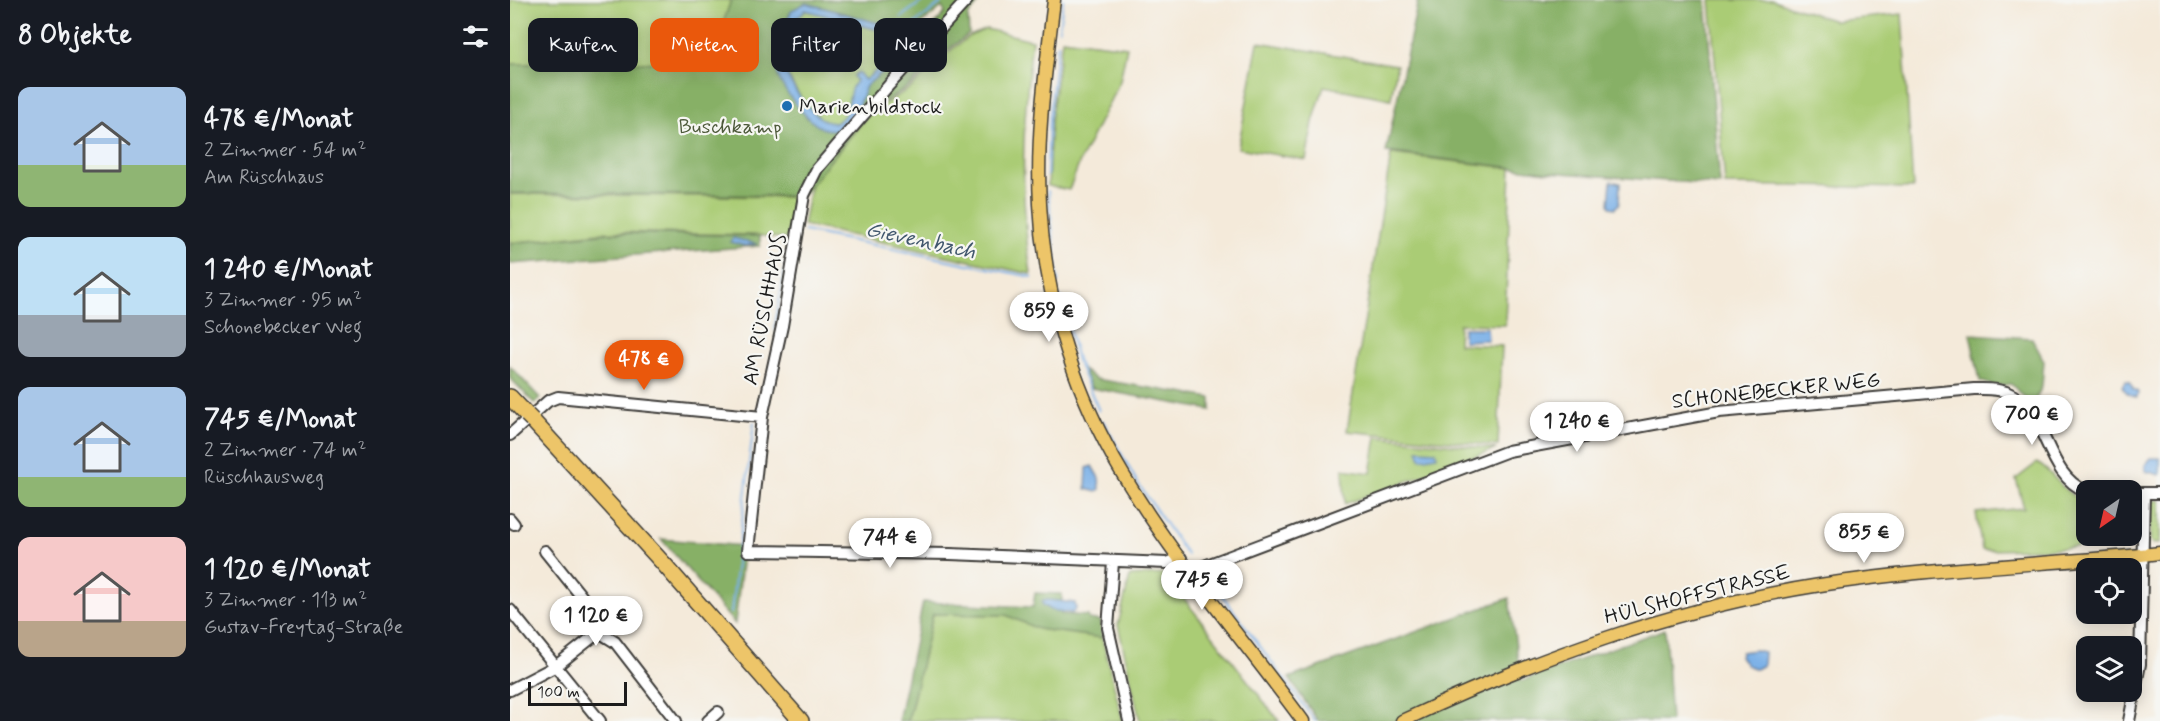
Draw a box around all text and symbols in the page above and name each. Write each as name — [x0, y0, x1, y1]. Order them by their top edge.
chip: Kaufen — [528, 18, 638, 72]
chip: Mieten — [650, 18, 759, 72]
chip: Filter — [771, 18, 862, 72]
chip: Neu — [874, 18, 947, 72]
text: 8 Objekte — [18, 19, 132, 53]
icon: filters — [459, 20, 492, 53]
place label: Marienbildstock — [799, 93, 942, 121]
marker: Marienbildstock — [780, 99, 794, 113]
text: 478 €/Monat — [204, 103, 353, 137]
icon: home — [66, 111, 138, 183]
park label: Buschkamp — [678, 113, 782, 141]
text: 2 Zimmer · 54 m² — [204, 137, 366, 164]
text: Am Rüschhaus — [204, 164, 324, 191]
water label: Gievenbach — [863, 216, 978, 266]
street label: AM RÜSCHHAUS — [737, 231, 793, 388]
text: 1 240 €/Monat — [204, 253, 373, 287]
icon: home — [66, 261, 138, 333]
text: 3 Zimmer · 95 m² — [204, 287, 362, 314]
pin: 859 € — [1007, 292, 1091, 343]
text: 859 € — [1024, 298, 1075, 325]
text: Schonebecker Weg — [204, 314, 362, 341]
pin: 478 € — [602, 340, 686, 391]
text: 478 € — [618, 346, 670, 373]
street label: SCHONEBECKER WEG — [1670, 366, 1882, 416]
pin: 700 € — [1990, 395, 2074, 446]
text: 700 € — [2005, 401, 2059, 428]
pin: 1 240 € — [1522, 402, 1632, 453]
text: 745 €/Monat — [204, 403, 357, 437]
text: 1 240 € — [1544, 408, 1610, 435]
icon: home — [66, 411, 138, 483]
text: 2 Zimmer · 74 m² — [204, 437, 366, 464]
text: Rüschhausweg — [204, 464, 324, 491]
north arrow — [2076, 480, 2142, 546]
map controls — [2076, 480, 2142, 702]
pin: 855 € — [1822, 513, 1906, 564]
pin: 744 € — [848, 518, 932, 569]
text: 855 € — [1838, 519, 1890, 546]
text: 744 € — [863, 524, 917, 551]
text: 1 120 €/Monat — [204, 553, 371, 587]
street label: HÜLSHOFFSTRASSE — [1601, 558, 1793, 632]
button: locate — [2076, 558, 2142, 624]
pin: 745 € — [1160, 560, 1244, 611]
icon: home — [66, 561, 138, 633]
text: 745 € — [1175, 566, 1229, 593]
text: 3 Zimmer · 113 m² — [204, 587, 367, 614]
pin: 1 120 € — [541, 596, 651, 647]
text: 1 120 € — [564, 602, 628, 629]
text: Gustav-Freytag-Straße — [204, 614, 403, 641]
button: layers — [2076, 636, 2142, 702]
scale bar — [528, 679, 627, 706]
text: 100 m — [537, 682, 580, 703]

